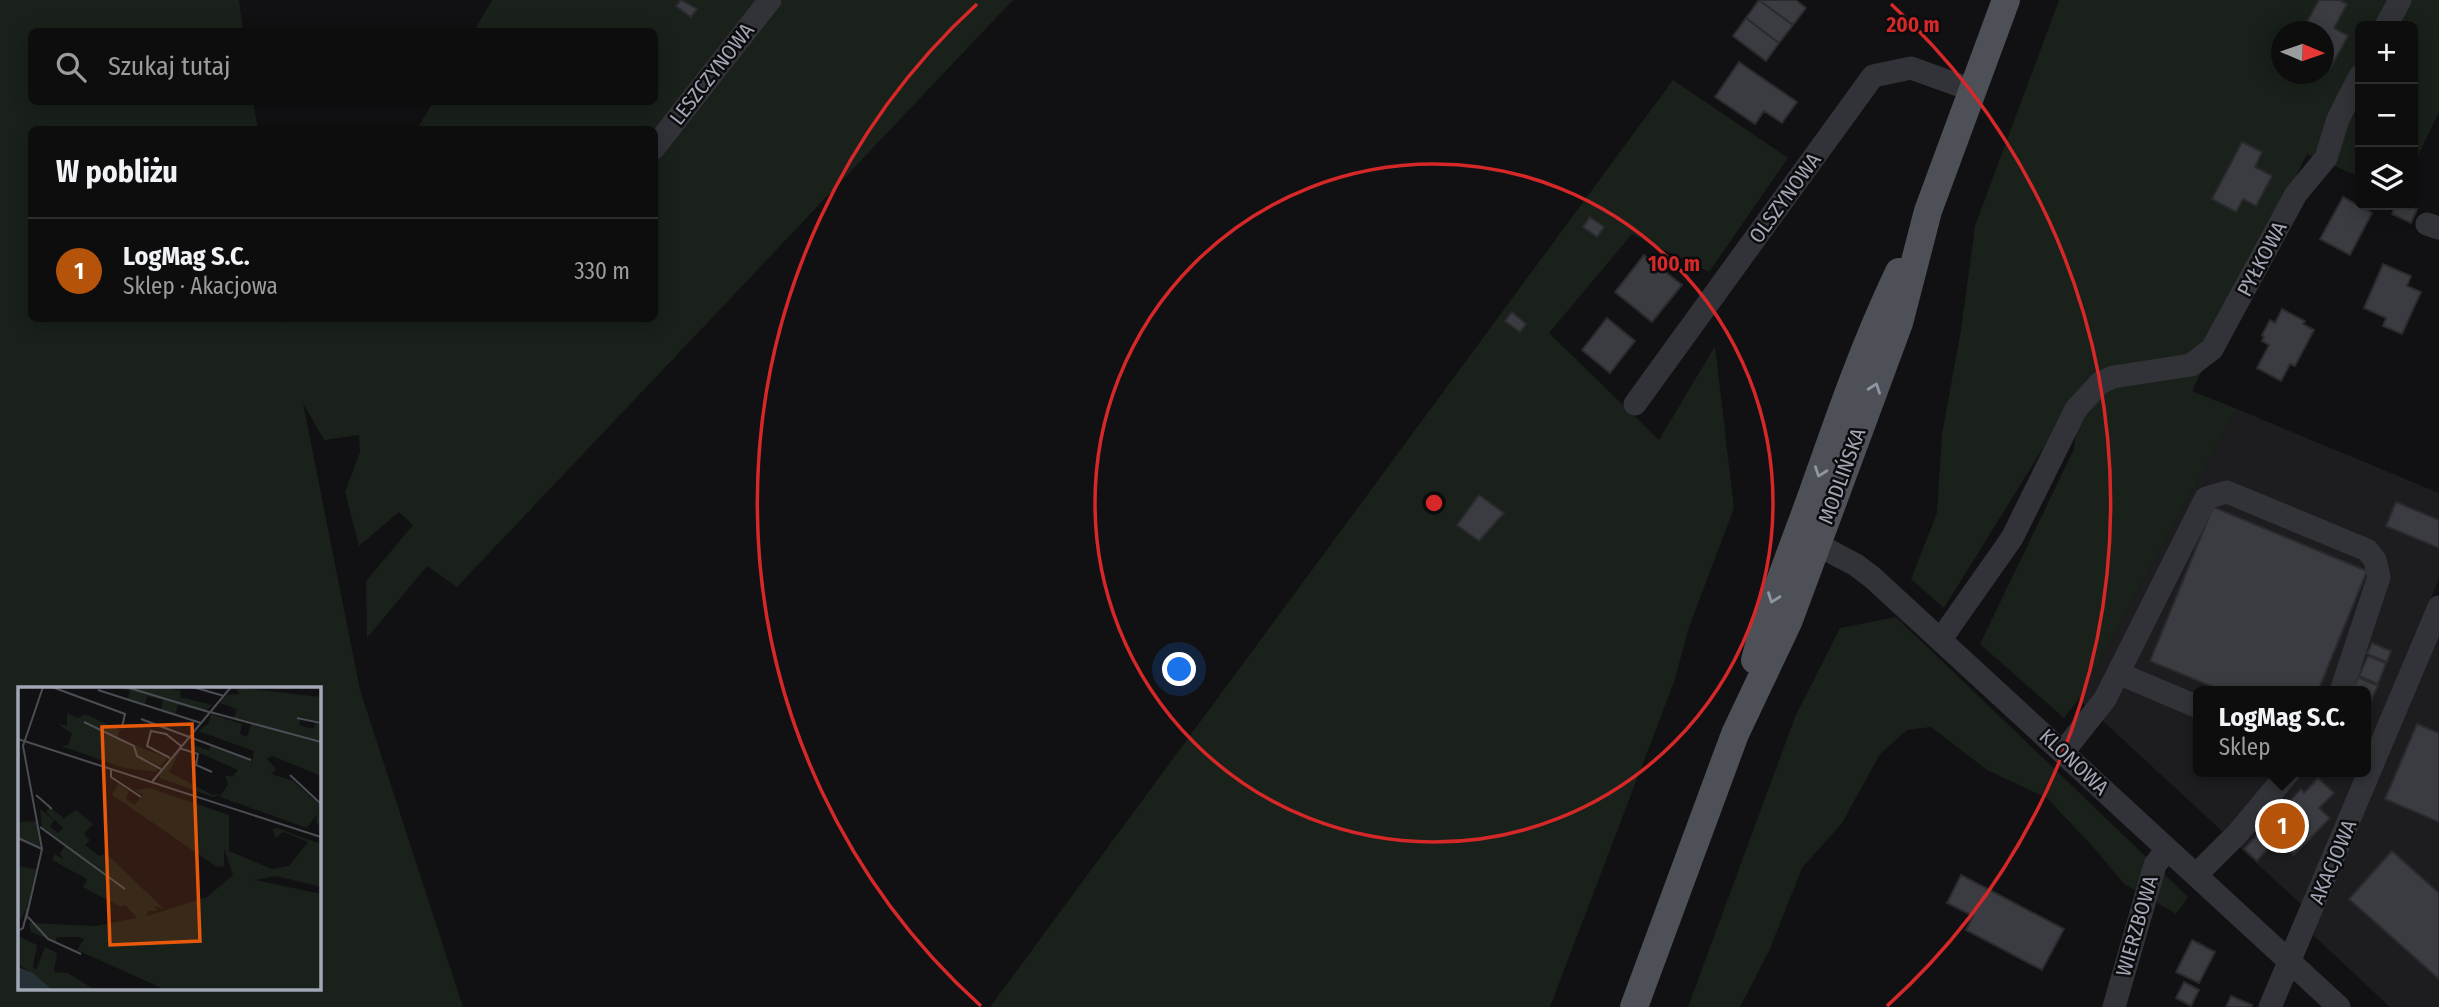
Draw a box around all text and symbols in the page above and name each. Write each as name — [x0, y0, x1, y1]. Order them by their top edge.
text: 200 m — [1885, 12, 1940, 38]
street label: LESZCZYNOWA — [664, 18, 760, 130]
north arrow — [2271, 21, 2334, 84]
map controls — [2355, 21, 2418, 210]
button: + — [2355, 21, 2418, 84]
search box — [28, 28, 658, 105]
icon: search — [52, 48, 90, 86]
text: Szukaj tutaj — [108, 51, 231, 82]
button: − — [2355, 84, 2418, 147]
button: layers — [2355, 147, 2418, 210]
street label: OLSZYNOWA — [1744, 148, 1826, 248]
text: W pobliżu — [56, 154, 178, 190]
street label: PYŁKOWA — [2231, 217, 2293, 301]
text: LogMag S.C. — [123, 241, 250, 272]
text: 100 m — [1648, 251, 1700, 277]
text: 1 — [74, 257, 84, 285]
text: 330 m — [574, 257, 630, 285]
text: Sklep · Akacjowa — [123, 272, 278, 300]
one-way arrow — [1866, 382, 1880, 394]
street label: MODLIŃSKA — [1813, 424, 1871, 528]
one-way arrow — [1814, 465, 1828, 477]
centre of rings — [1422, 491, 1446, 515]
one-way arrow — [1767, 592, 1781, 604]
your location — [1162, 652, 1196, 686]
popup — [2193, 686, 2371, 777]
inset map — [18, 687, 320, 990]
text: LogMag S.C. — [2219, 702, 2345, 733]
street label: KLONOWA — [2034, 723, 2114, 801]
text: Sklep — [2219, 733, 2270, 761]
pin: 1 — [2259, 800, 2305, 852]
street label: AKACJOWA — [2304, 816, 2362, 908]
street label: WIERZBOWA — [2110, 873, 2164, 979]

